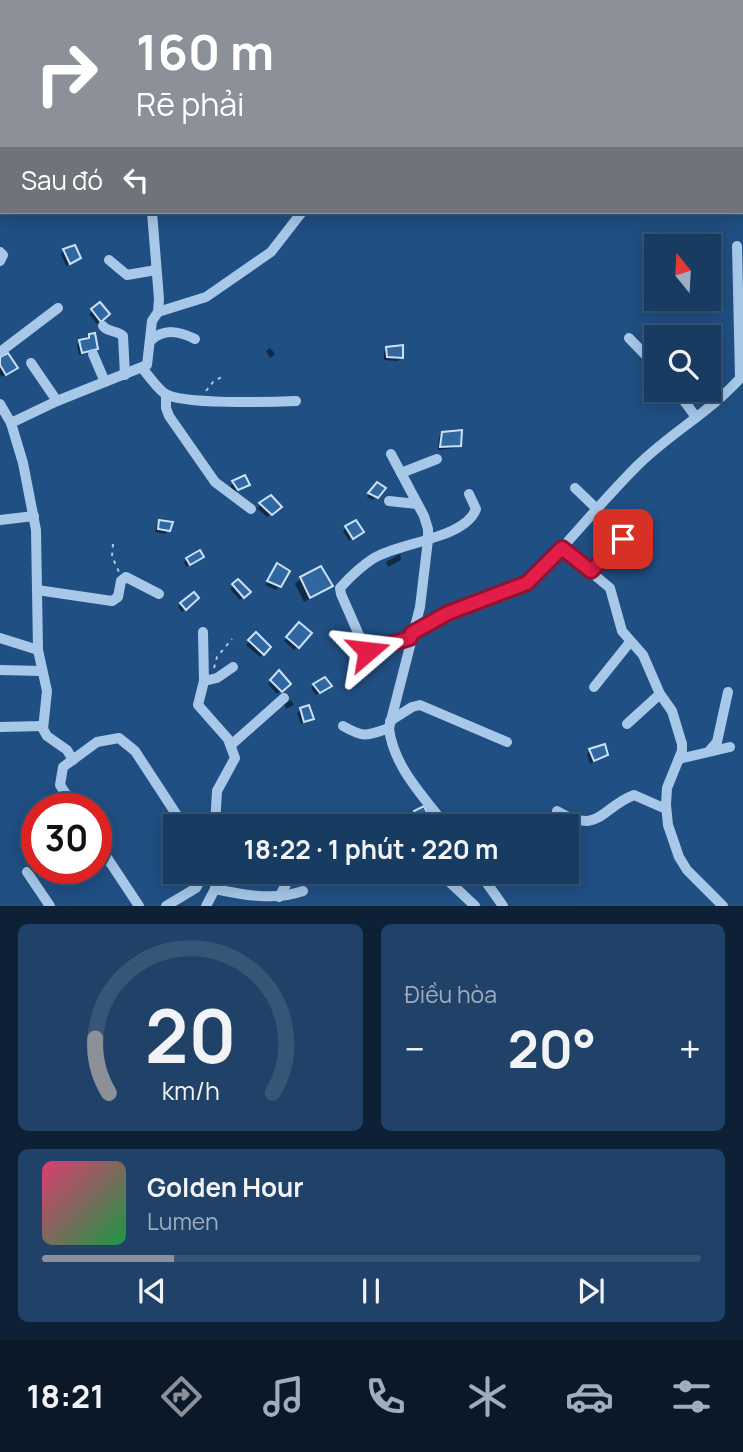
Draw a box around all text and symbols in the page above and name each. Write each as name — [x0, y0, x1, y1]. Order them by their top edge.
text: 160 m — [136, 18, 274, 85]
icon: right — [21, 28, 112, 119]
text: Rẽ phải — [136, 82, 244, 126]
icon: left — [117, 161, 155, 199]
text: Sau đó — [21, 162, 103, 198]
north arrow — [644, 234, 721, 312]
map controls — [644, 234, 721, 402]
button: search — [644, 325, 721, 402]
pin — [593, 509, 653, 569]
icon: arrive — [604, 520, 642, 558]
position arrow — [331, 614, 405, 688]
speed limit sign: 30 — [21, 793, 112, 884]
text: 18:22 · 1 phút · 220 m — [244, 831, 498, 867]
text: Điều hòa — [405, 978, 497, 1010]
text: 20 — [145, 986, 236, 1086]
text: 20° — [508, 1013, 596, 1084]
text: − — [405, 1022, 425, 1074]
text: + — [679, 1022, 701, 1074]
text: km/h — [161, 1073, 219, 1108]
text: Golden Hour — [147, 1169, 304, 1205]
text: Lumen — [147, 1205, 219, 1237]
icon: previous — [133, 1272, 171, 1310]
icon: pause — [352, 1272, 390, 1310]
icon: next — [572, 1272, 610, 1310]
icon: directions — [157, 1372, 206, 1421]
icon: music — [259, 1372, 308, 1421]
icon: phone — [361, 1372, 410, 1421]
icon: climate — [463, 1372, 512, 1421]
icon: car — [565, 1372, 614, 1421]
icon: filters — [667, 1372, 716, 1421]
text: 18:21 — [27, 1374, 104, 1418]

